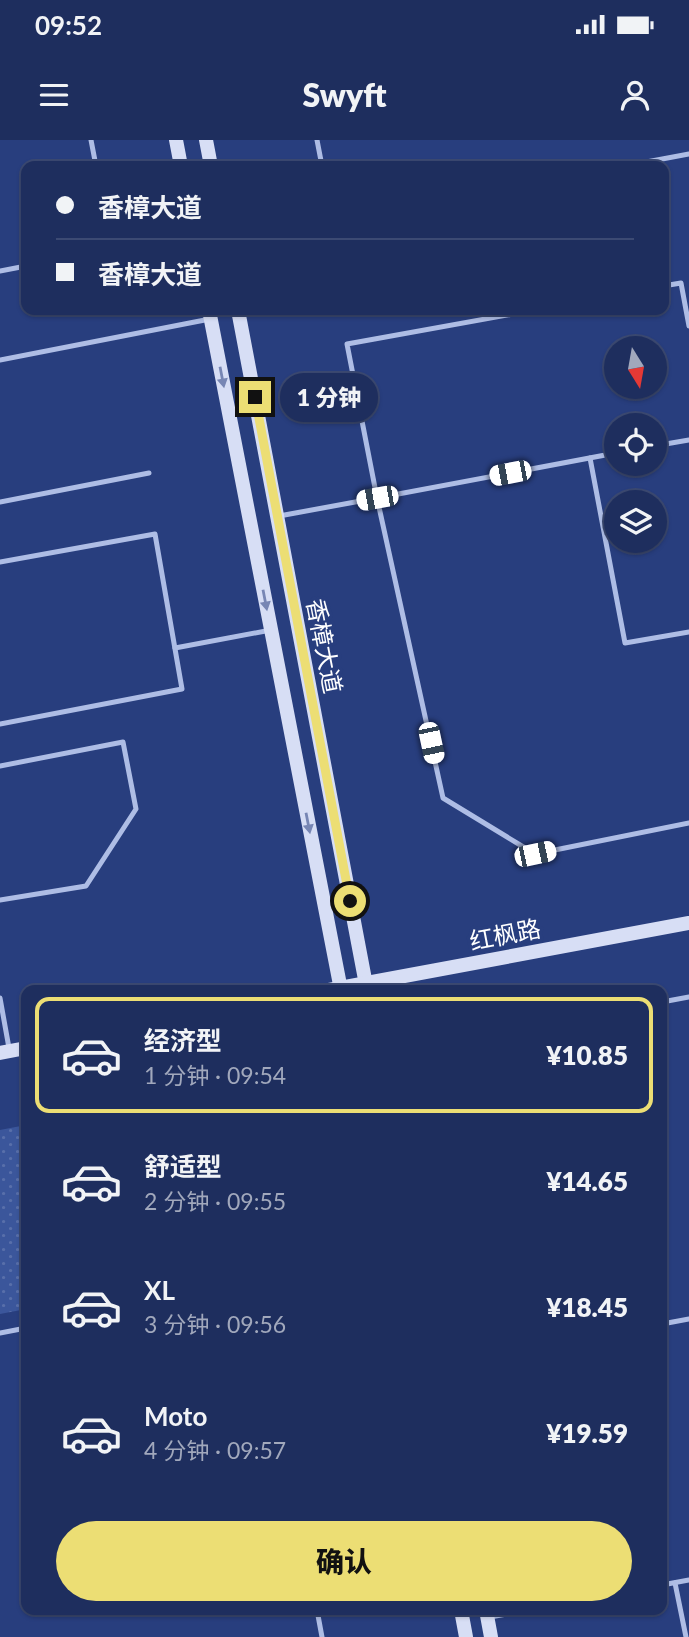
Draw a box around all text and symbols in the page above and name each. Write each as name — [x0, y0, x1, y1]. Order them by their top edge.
text: 09:52 — [35, 9, 102, 41]
text: Swyft — [303, 75, 386, 114]
icon: menu — [35, 76, 73, 114]
icon: person — [616, 76, 654, 114]
text: 香樟大道 — [98, 191, 202, 223]
text: 香樟大道 — [98, 258, 202, 290]
north arrow — [604, 336, 667, 399]
map controls — [604, 336, 667, 553]
one-way arrow — [216, 366, 227, 388]
callout: 1 分钟 — [280, 372, 378, 422]
route end — [239, 381, 271, 413]
text: 1 分钟 — [297, 383, 361, 411]
button: locate — [604, 413, 667, 476]
car — [488, 459, 533, 487]
car — [355, 484, 400, 512]
button: layers — [604, 490, 667, 553]
one-way arrow — [260, 589, 271, 611]
street label: 香樟大道 — [302, 596, 348, 696]
car — [417, 720, 446, 766]
one-way arrow — [303, 812, 314, 834]
car — [513, 839, 558, 869]
route start — [334, 885, 366, 917]
street label: 红枫路 — [467, 913, 543, 955]
icon: car — [60, 1024, 123, 1087]
text: 经济型 — [144, 1024, 222, 1056]
text: ¥10.85 — [546, 1039, 628, 1071]
text: 1 分钟 · 09:54 — [144, 1061, 286, 1089]
icon: car — [60, 1150, 123, 1213]
text: 舒适型 — [144, 1150, 222, 1182]
text: ¥14.65 — [546, 1165, 628, 1197]
text: 2 分钟 · 09:55 — [144, 1187, 286, 1215]
text: XL — [144, 1274, 175, 1306]
icon: car — [60, 1276, 123, 1339]
text: ¥18.45 — [546, 1291, 628, 1323]
text: 3 分钟 · 09:56 — [144, 1310, 286, 1338]
text: Moto — [144, 1400, 207, 1432]
icon: car — [60, 1402, 123, 1465]
text: ¥19.59 — [546, 1417, 628, 1449]
text: 4 分钟 · 09:57 — [144, 1436, 286, 1464]
button: 确认 — [56, 1521, 632, 1601]

